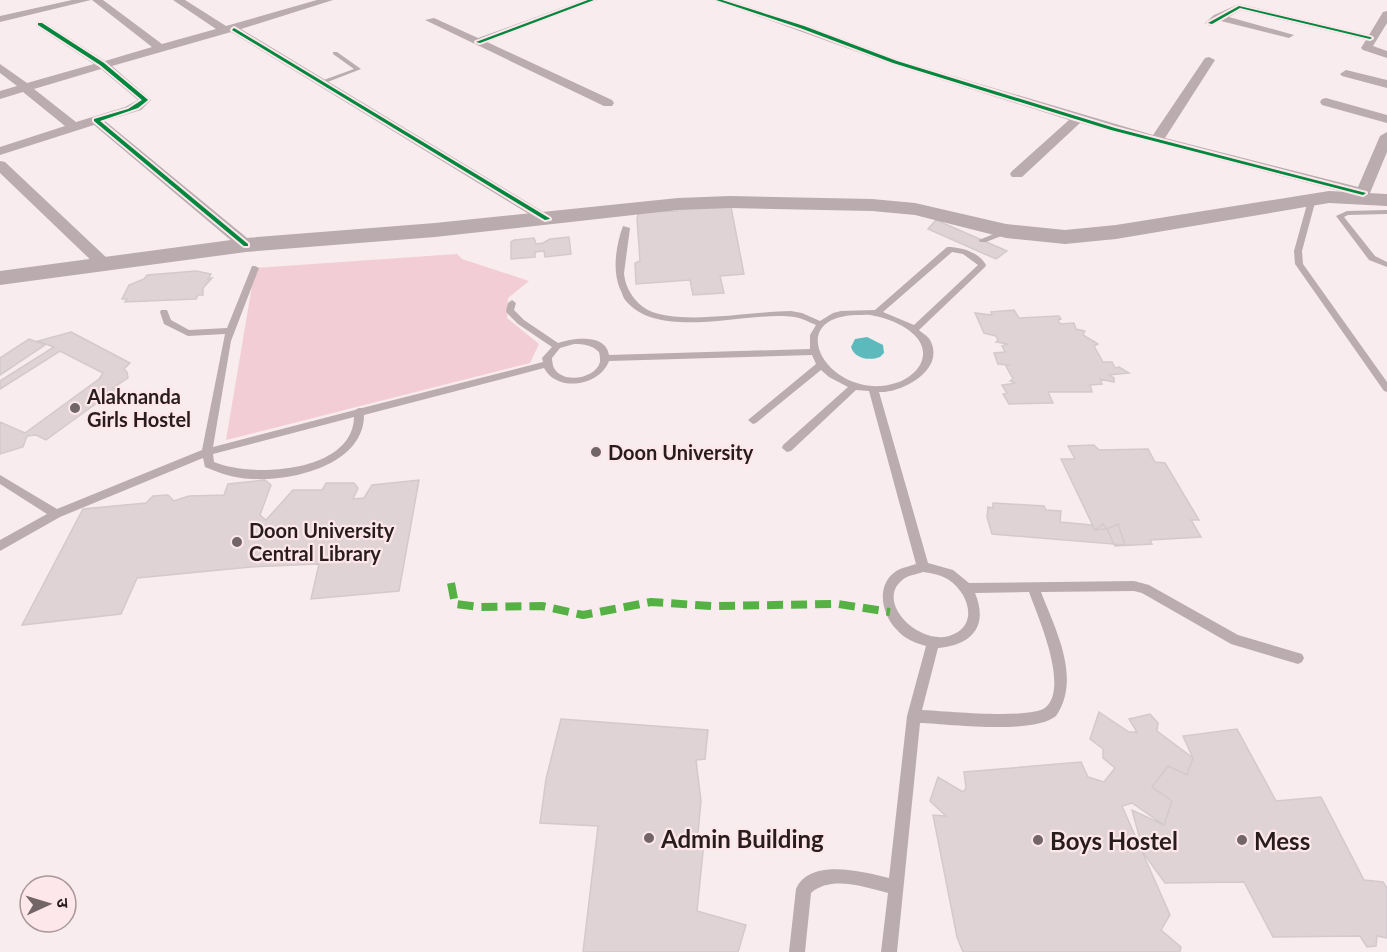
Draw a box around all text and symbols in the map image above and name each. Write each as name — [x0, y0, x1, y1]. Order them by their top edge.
place label: Alaknanda Girls Hostel — [86, 384, 191, 431]
marker: Alaknanda Girls Hostel — [68, 401, 82, 415]
place label: Doon University — [608, 440, 754, 464]
marker: Doon University — [589, 445, 603, 459]
place label: Doon University Central Library — [249, 518, 395, 565]
marker: Doon University Central Library — [230, 535, 244, 549]
place label: Admin Building — [660, 824, 824, 853]
place label: Boys Hostel — [1050, 826, 1178, 855]
place label: Mess — [1254, 826, 1310, 855]
marker: Admin Building — [642, 831, 656, 845]
marker: Boys Hostel — [1031, 833, 1045, 847]
marker: Mess — [1235, 833, 1249, 847]
north arrow — [18, 874, 78, 934]
text: उ — [54, 898, 73, 909]

